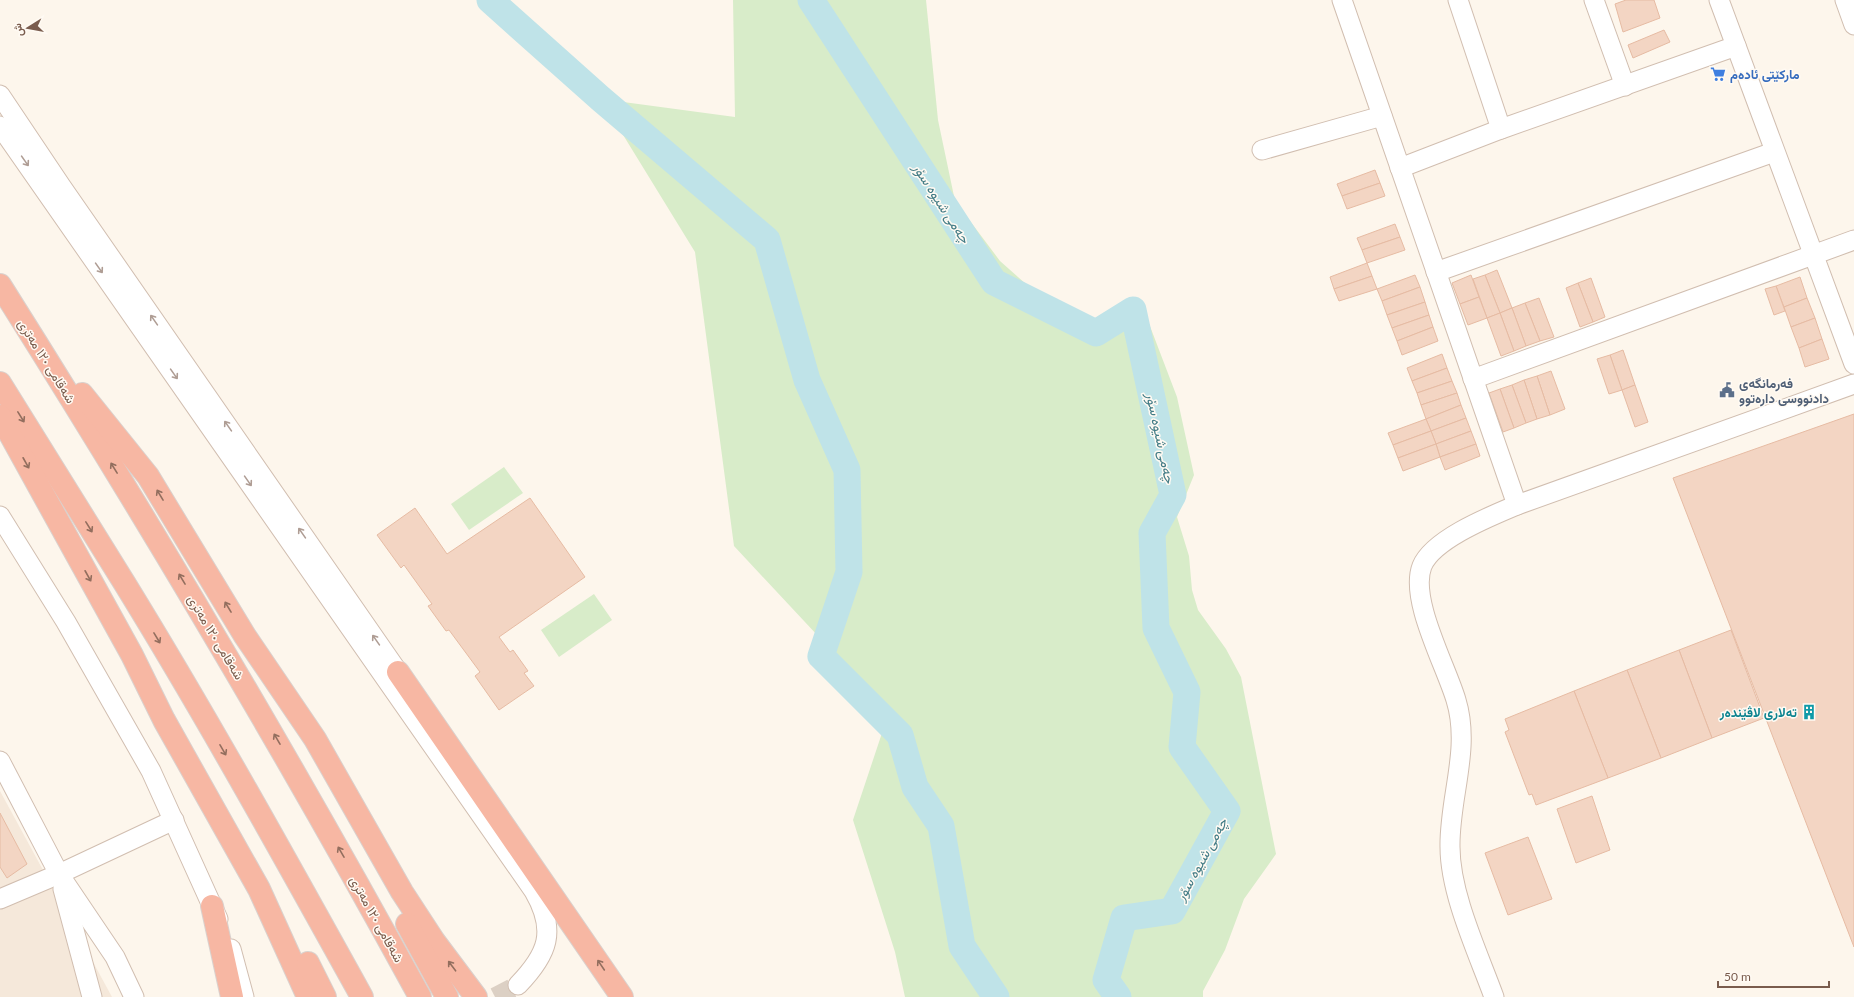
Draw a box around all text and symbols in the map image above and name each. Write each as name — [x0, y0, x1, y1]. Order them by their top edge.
north arrow — [8, 8, 48, 48]
text: ش — [10, 22, 26, 38]
supermarket icon: مارکێتی ئادەم — [1709, 65, 1727, 83]
place label: مارکێتی ئادەم — [1730, 66, 1800, 83]
one-way arrow — [21, 155, 29, 166]
water label: چەمی شیوە سۆر — [908, 159, 974, 248]
one-way arrow — [95, 262, 103, 273]
one-way arrow — [150, 314, 158, 325]
street label: شەقامی ١٢٠ مەتری — [14, 316, 79, 406]
one-way arrow — [170, 368, 178, 379]
place label: فەرمانگەی دادنووسی دارەتوو — [1739, 375, 1829, 407]
public building icon: فەرمانگەی دادنووسی دارەتوو — [1718, 381, 1736, 399]
water label: چەمی شیوە سۆر — [1141, 390, 1179, 486]
one-way arrow — [16, 411, 25, 422]
one-way arrow — [224, 421, 232, 432]
one-way arrow — [22, 457, 30, 469]
one-way arrow — [110, 462, 118, 474]
one-way arrow — [244, 475, 252, 486]
one-way arrow — [156, 490, 164, 501]
one-way arrow — [86, 521, 94, 533]
one-way arrow — [298, 528, 306, 539]
one-way arrow — [85, 570, 93, 582]
one-way arrow — [178, 573, 186, 585]
street label: شەقامی ١٢٠ مەتری — [184, 592, 248, 683]
one-way arrow — [223, 601, 231, 613]
one-way arrow — [153, 632, 161, 644]
one-way arrow — [372, 635, 380, 646]
building icon: تەلاری لاڤێندەر — [1800, 703, 1818, 721]
place label: تەلاری لاڤێندەر — [1719, 704, 1798, 721]
one-way arrow — [272, 734, 280, 746]
one-way arrow — [219, 744, 227, 756]
water label: چەمی شیوە سۆر — [1171, 814, 1233, 905]
one-way arrow — [336, 847, 344, 859]
street label: شەقامی ١٢٠ مەتری — [346, 873, 407, 965]
one-way arrow — [596, 959, 605, 970]
one-way arrow — [448, 960, 456, 971]
scale bar — [1718, 963, 1829, 989]
text: 50 m — [1724, 969, 1751, 984]

